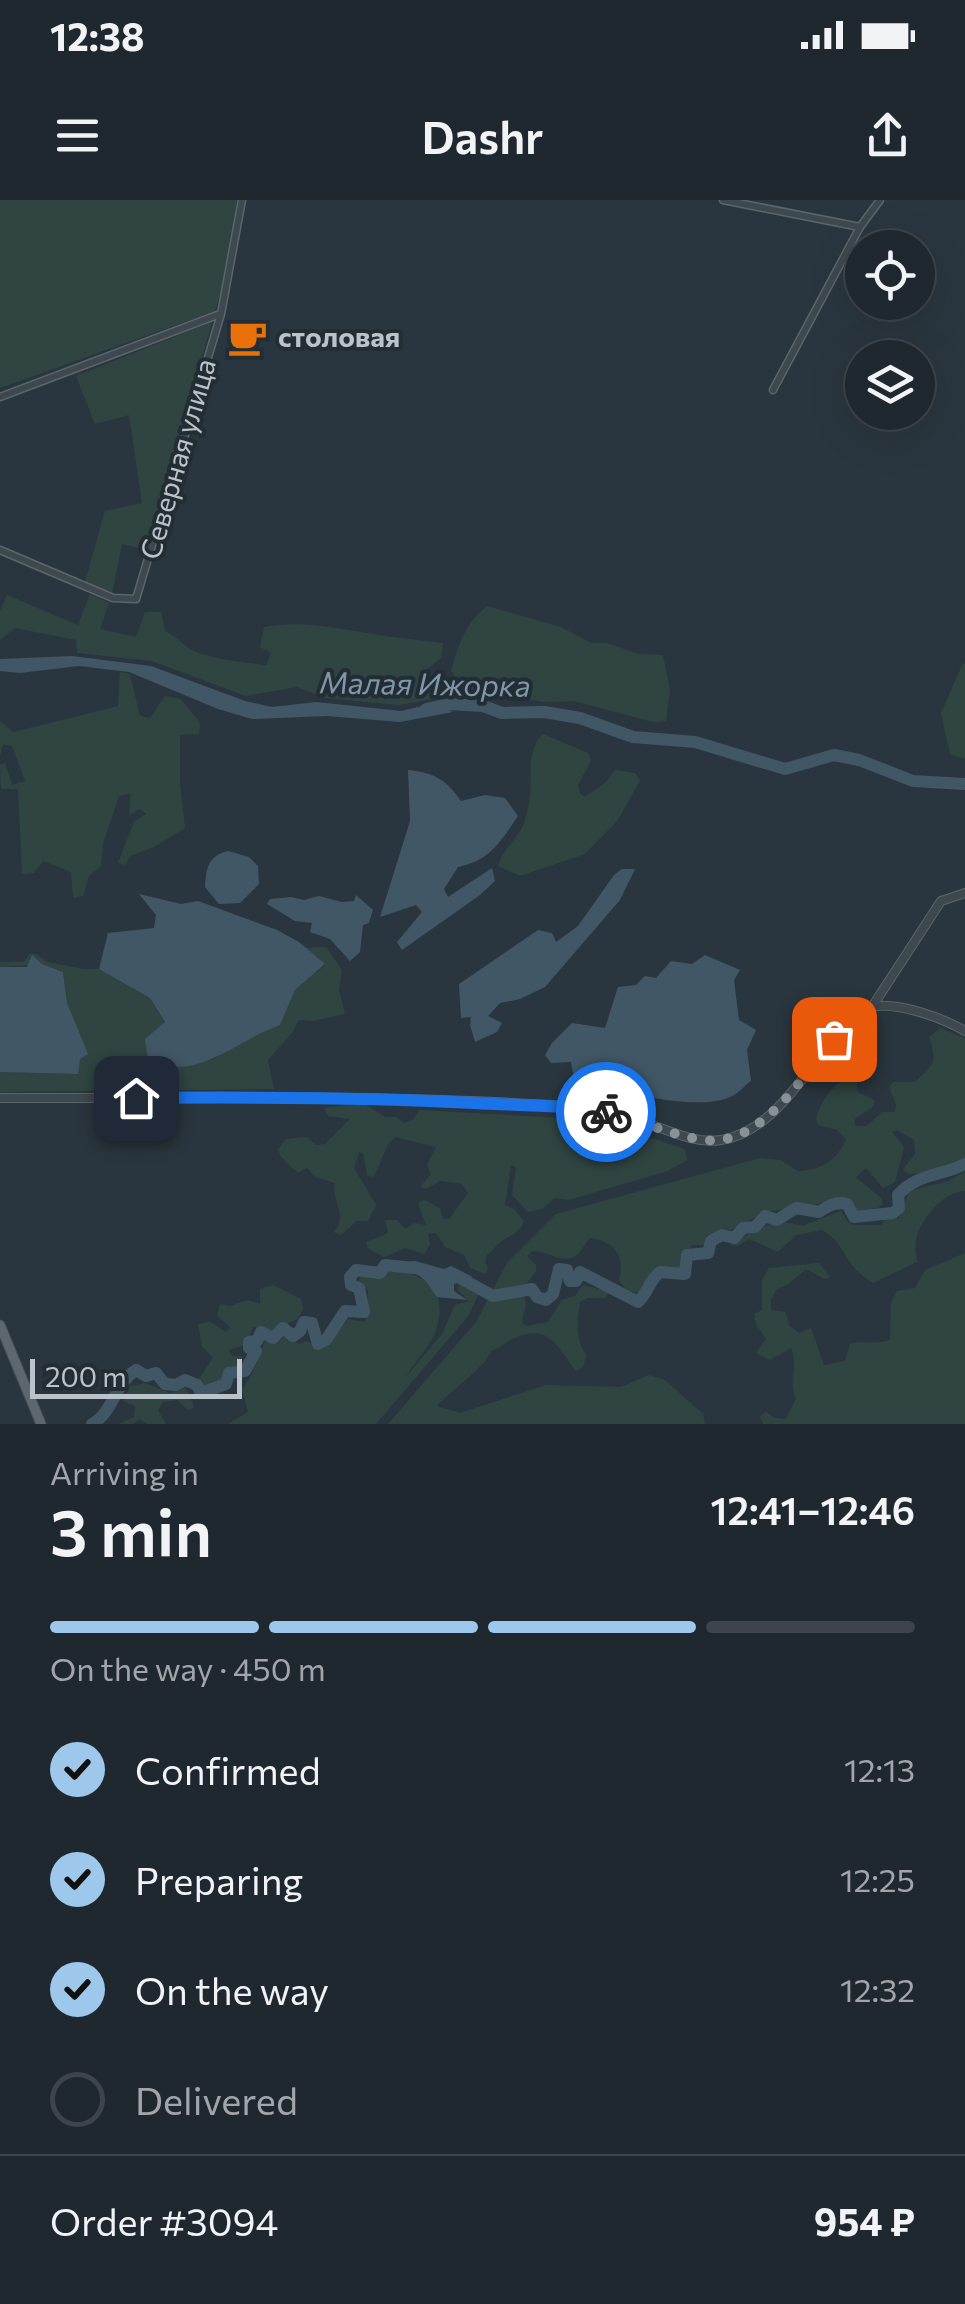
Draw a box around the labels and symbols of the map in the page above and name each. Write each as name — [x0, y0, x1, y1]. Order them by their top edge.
cafe icon: столовая — [227, 316, 269, 358]
place label: столовая — [278, 319, 400, 353]
street label: Северная улица — [132, 355, 222, 563]
water label: Малая Ижорка — [319, 662, 531, 703]
pin — [792, 997, 877, 1082]
pin — [94, 1056, 179, 1141]
courier — [556, 1062, 656, 1162]
scale bar — [30, 1354, 242, 1398]

